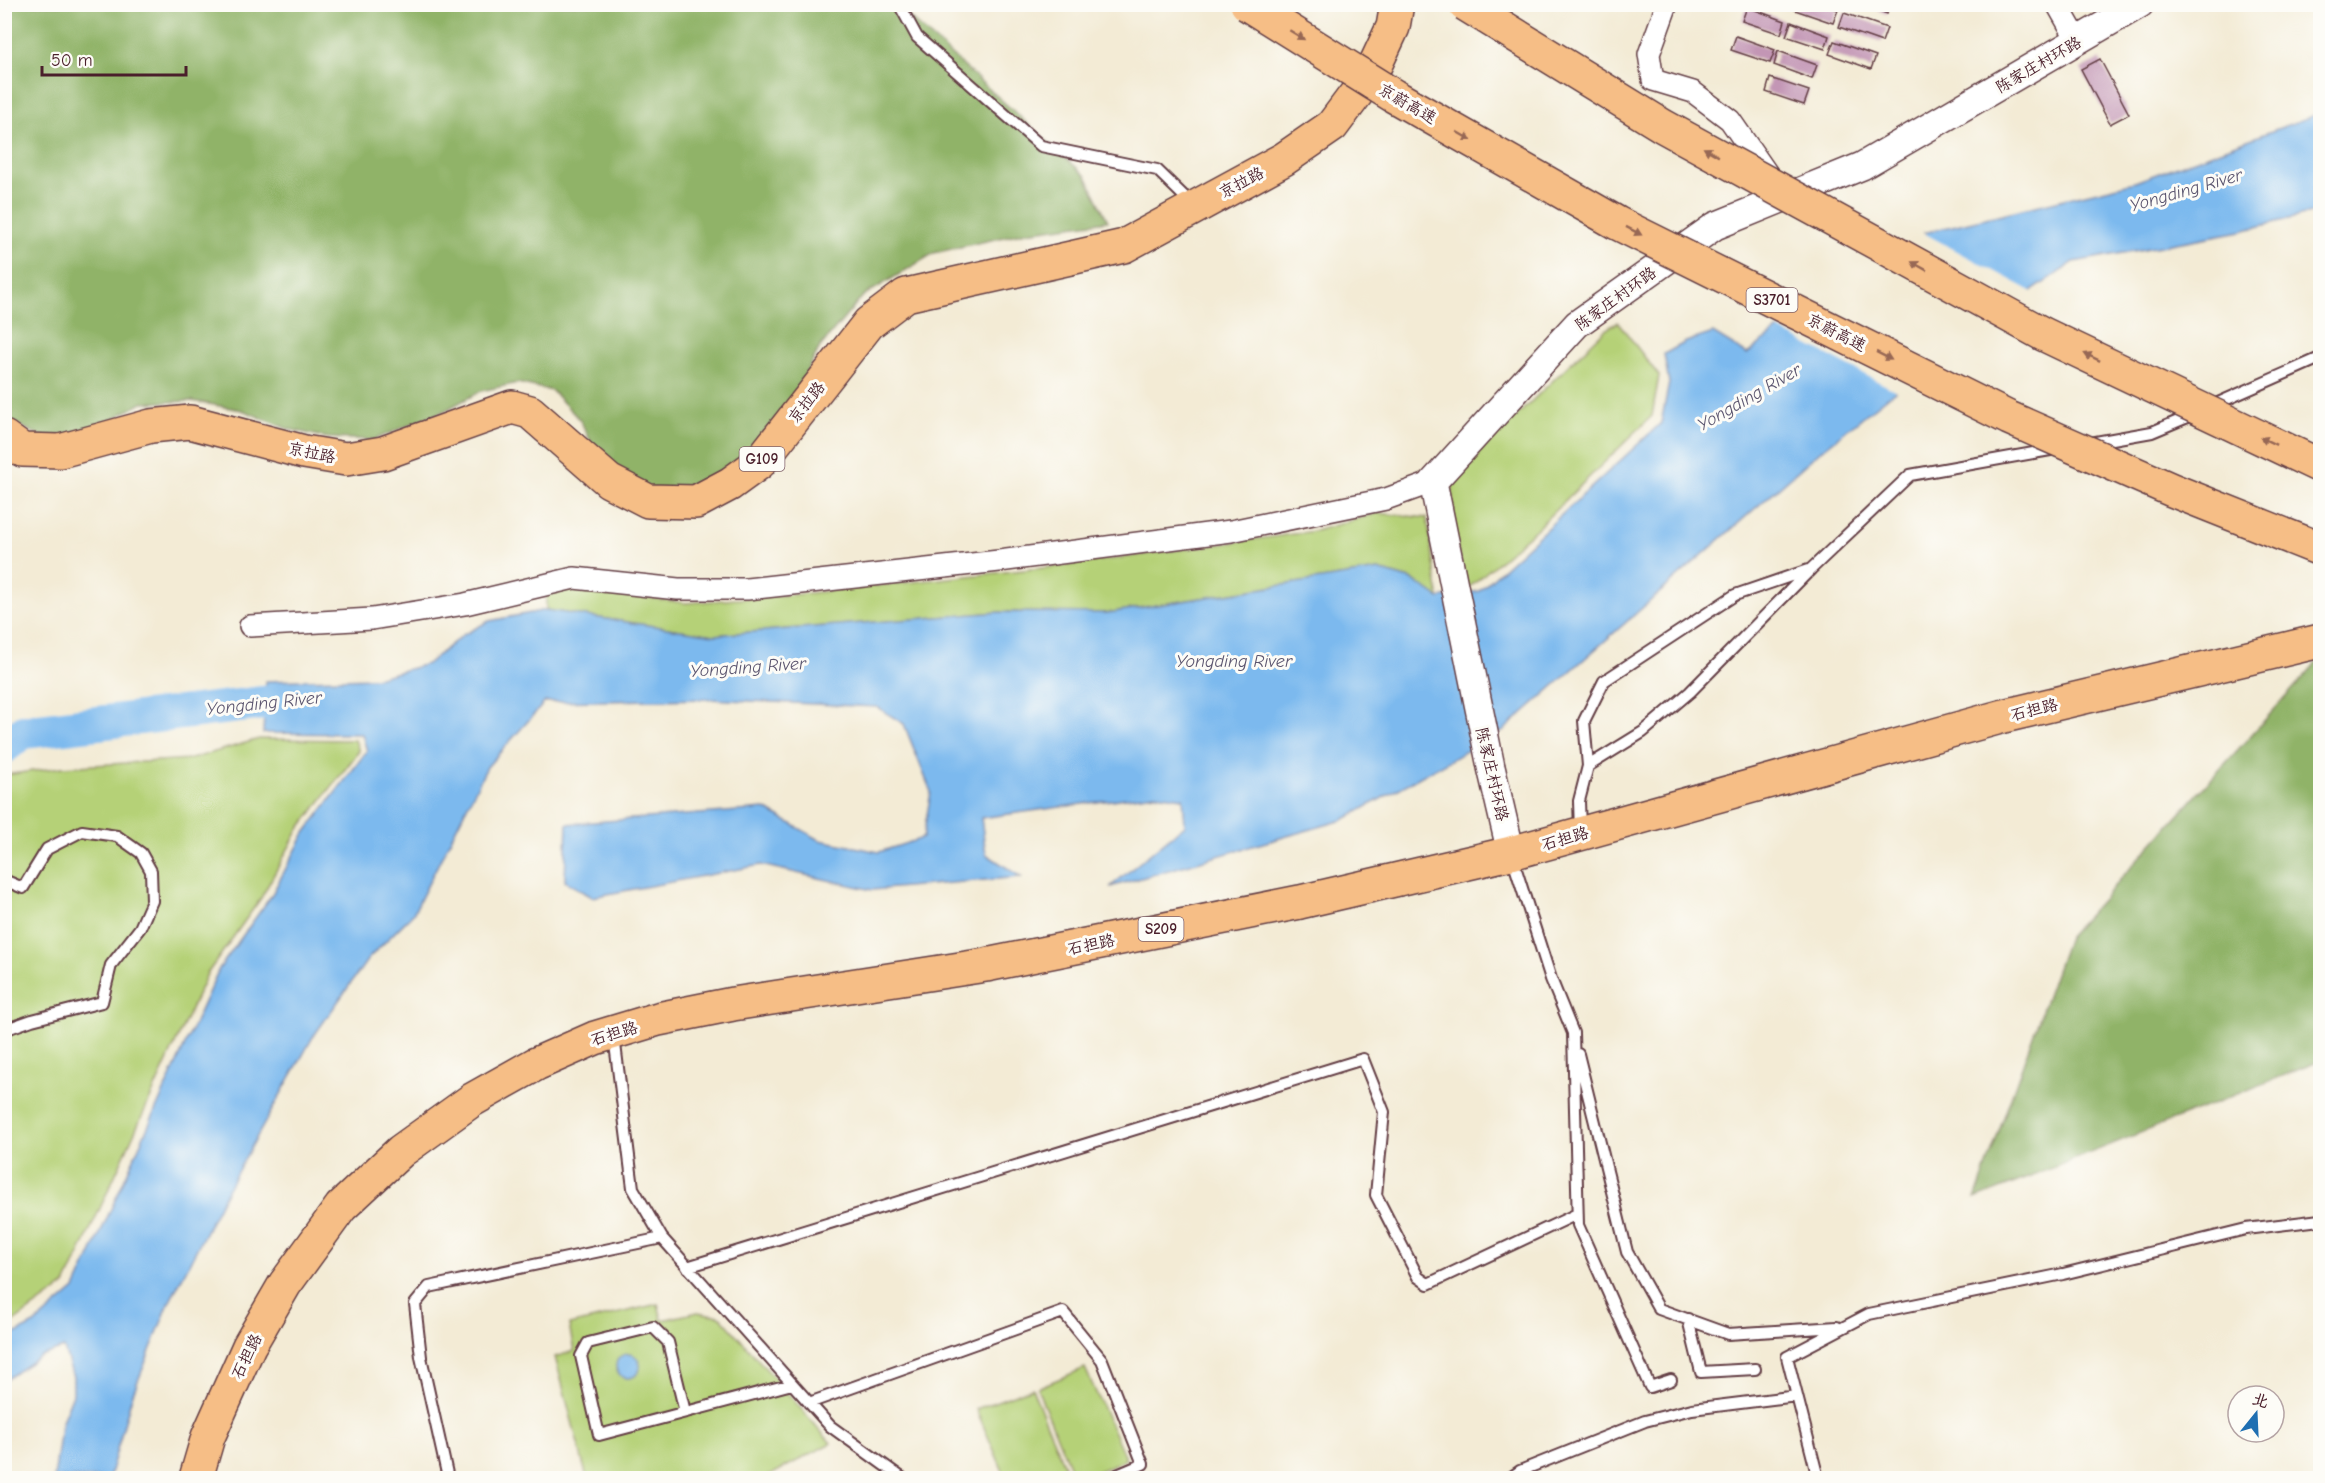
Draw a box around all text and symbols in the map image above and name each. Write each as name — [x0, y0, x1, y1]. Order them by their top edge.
one-way arrow — [1289, 30, 1305, 41]
street label: 陈家庄村环路 — [1992, 33, 2085, 97]
scale bar — [42, 39, 186, 77]
text: 50 m — [51, 50, 93, 71]
street label: 京蔚高速 — [1375, 80, 1440, 128]
one-way arrow — [1456, 130, 1472, 141]
one-way arrow — [1702, 147, 1719, 157]
street label: 京拉路 — [1216, 164, 1267, 202]
water label: Yongding River — [2127, 164, 2246, 217]
one-way arrow — [1626, 227, 1643, 236]
one-way arrow — [1910, 261, 1927, 271]
street label: 陈家庄村环路 — [1571, 263, 1660, 334]
road number: S3701 — [1746, 288, 1798, 312]
street label: 京蔚高速 — [1804, 310, 1869, 355]
one-way arrow — [1875, 351, 1892, 361]
one-way arrow — [2083, 352, 2100, 361]
water label: Yongding River — [1694, 359, 1806, 436]
street label: 京拉路 — [785, 378, 829, 427]
one-way arrow — [2259, 436, 2276, 445]
street label: 京拉路 — [286, 439, 337, 467]
road number: G109 — [740, 447, 784, 471]
water label: Yongding River — [1176, 651, 1293, 672]
water label: Yongding River — [689, 653, 808, 682]
water label: Yongding River — [205, 687, 324, 720]
street label: 石担路 — [2009, 695, 2060, 725]
street label: 陈家庄村环路 — [1472, 725, 1512, 823]
street label: 石担路 — [1540, 824, 1591, 854]
road number: S209 — [1138, 917, 1184, 941]
street label: 石担路 — [1066, 931, 1117, 959]
street label: 石担路 — [589, 1018, 640, 1050]
street label: 石担路 — [228, 1331, 266, 1382]
north arrow — [2226, 1384, 2286, 1444]
text: 北 — [2250, 1390, 2271, 1412]

